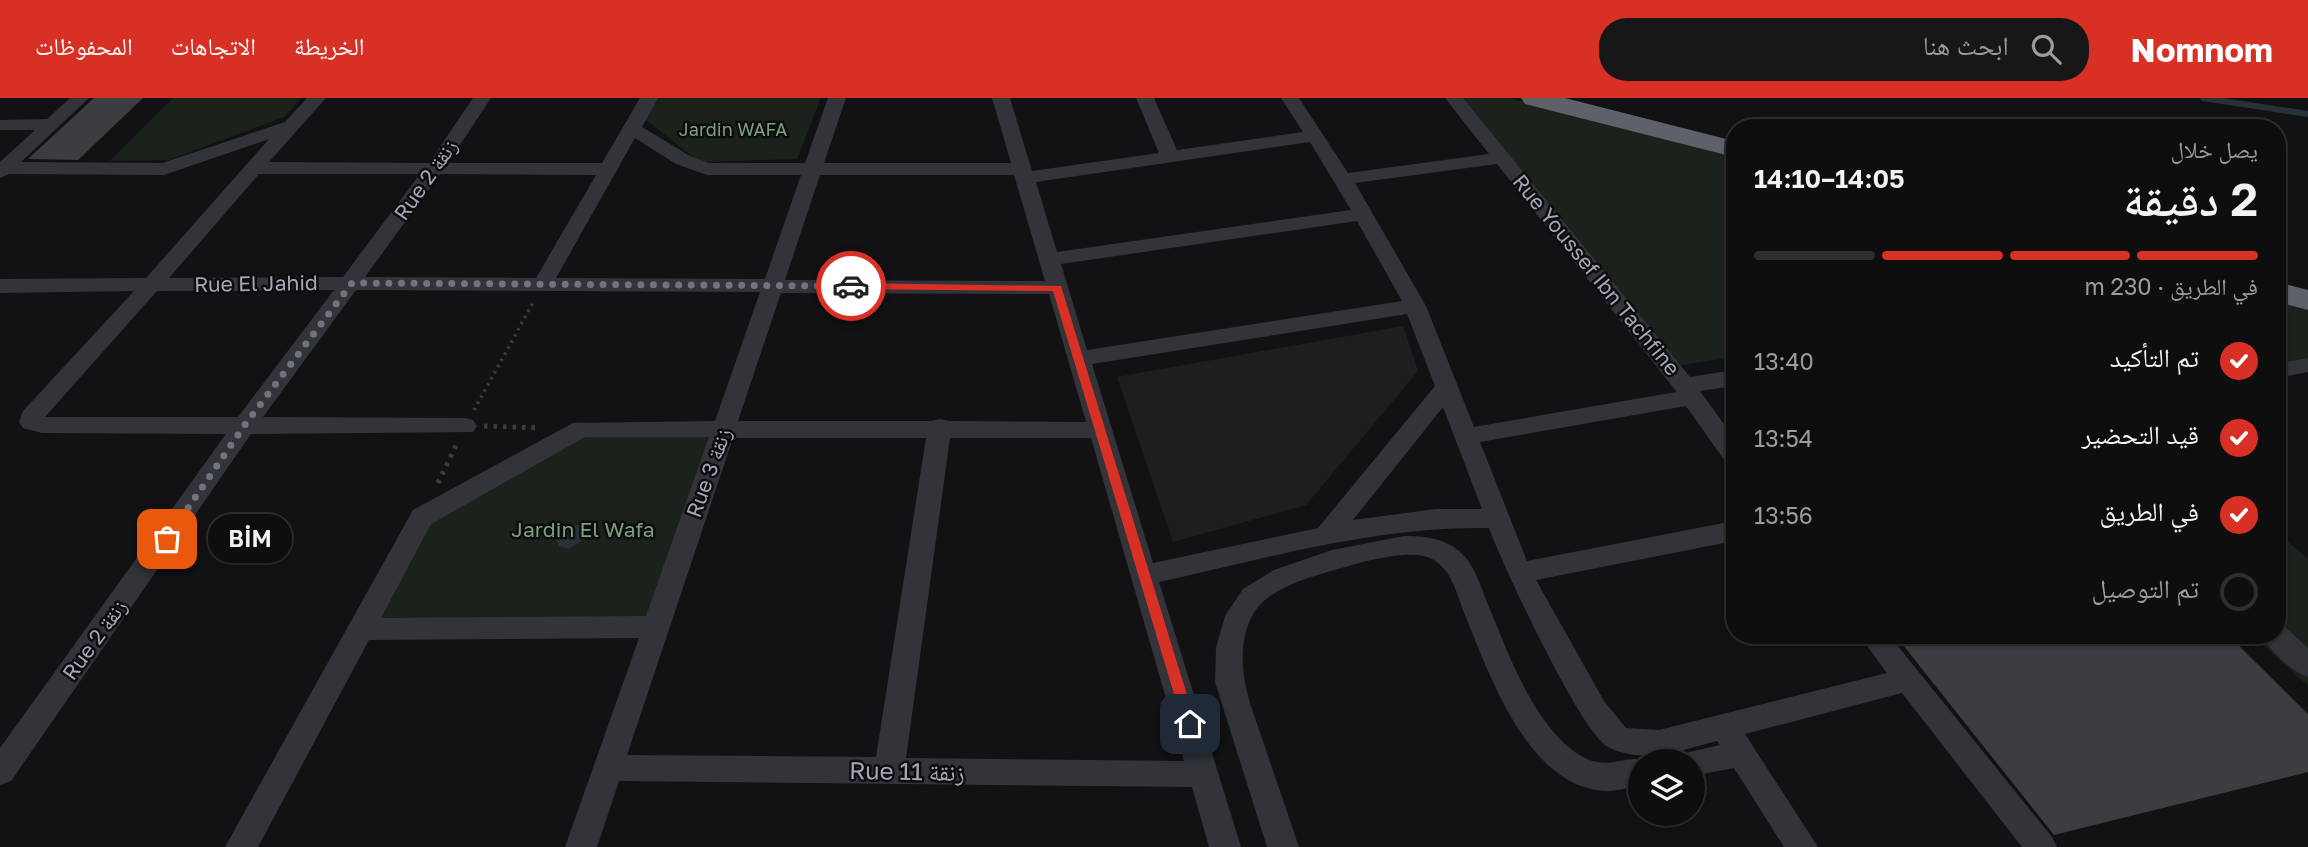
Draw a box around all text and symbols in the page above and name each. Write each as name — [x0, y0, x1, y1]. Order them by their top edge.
search box — [1599, 18, 2089, 81]
text: ابحث هنا — [1923, 30, 2009, 61]
icon: search — [2027, 30, 2065, 68]
text: Nomnom — [2131, 30, 2273, 69]
text: المحفوظات — [35, 31, 133, 60]
text: الاتجاهات — [171, 31, 256, 60]
text: الخريطة — [294, 31, 365, 60]
park label: Jardin WAFA — [679, 118, 787, 140]
street label: Rue 2 زنقة — [388, 134, 462, 225]
text: يصل خلال — [2171, 135, 2258, 163]
text: 14:05–14:10 — [1754, 163, 1905, 194]
street label: Rue Youssef Ibn Tachfine — [1507, 168, 1686, 380]
text: 2 دقيقة — [2123, 171, 2258, 226]
courier — [816, 251, 886, 321]
icon: car — [832, 267, 870, 305]
street label: Rue El Jahid — [194, 269, 318, 297]
text: في الطريق · 230 m — [2084, 272, 2258, 300]
text: تم التأكيد — [2110, 342, 2199, 373]
icon: check — [2220, 342, 2258, 380]
text: 13:40 — [1754, 347, 1814, 375]
text: قيد التحضير — [2081, 419, 2199, 450]
icon: check — [2220, 419, 2258, 457]
text: 13:54 — [1754, 424, 1813, 452]
street label: Rue 3 زنقة — [680, 425, 736, 521]
text: في الطريق — [2100, 496, 2199, 527]
icon: check — [2220, 496, 2258, 534]
text: 13:56 — [1754, 501, 1813, 529]
pin — [137, 509, 197, 569]
callout: BİM — [209, 514, 293, 564]
park label: Jardin El Wafa — [511, 516, 655, 542]
icon: bag — [148, 520, 186, 558]
text: BİM — [228, 524, 272, 552]
text: تم التوصيل — [2091, 573, 2199, 604]
street label: Rue 2 زنقة — [56, 594, 132, 685]
pin — [1160, 694, 1220, 754]
icon: home — [1171, 705, 1209, 743]
map controls — [1628, 749, 1705, 826]
button: layers — [1628, 749, 1705, 826]
street label: Rue 11 زنقة — [849, 755, 965, 786]

